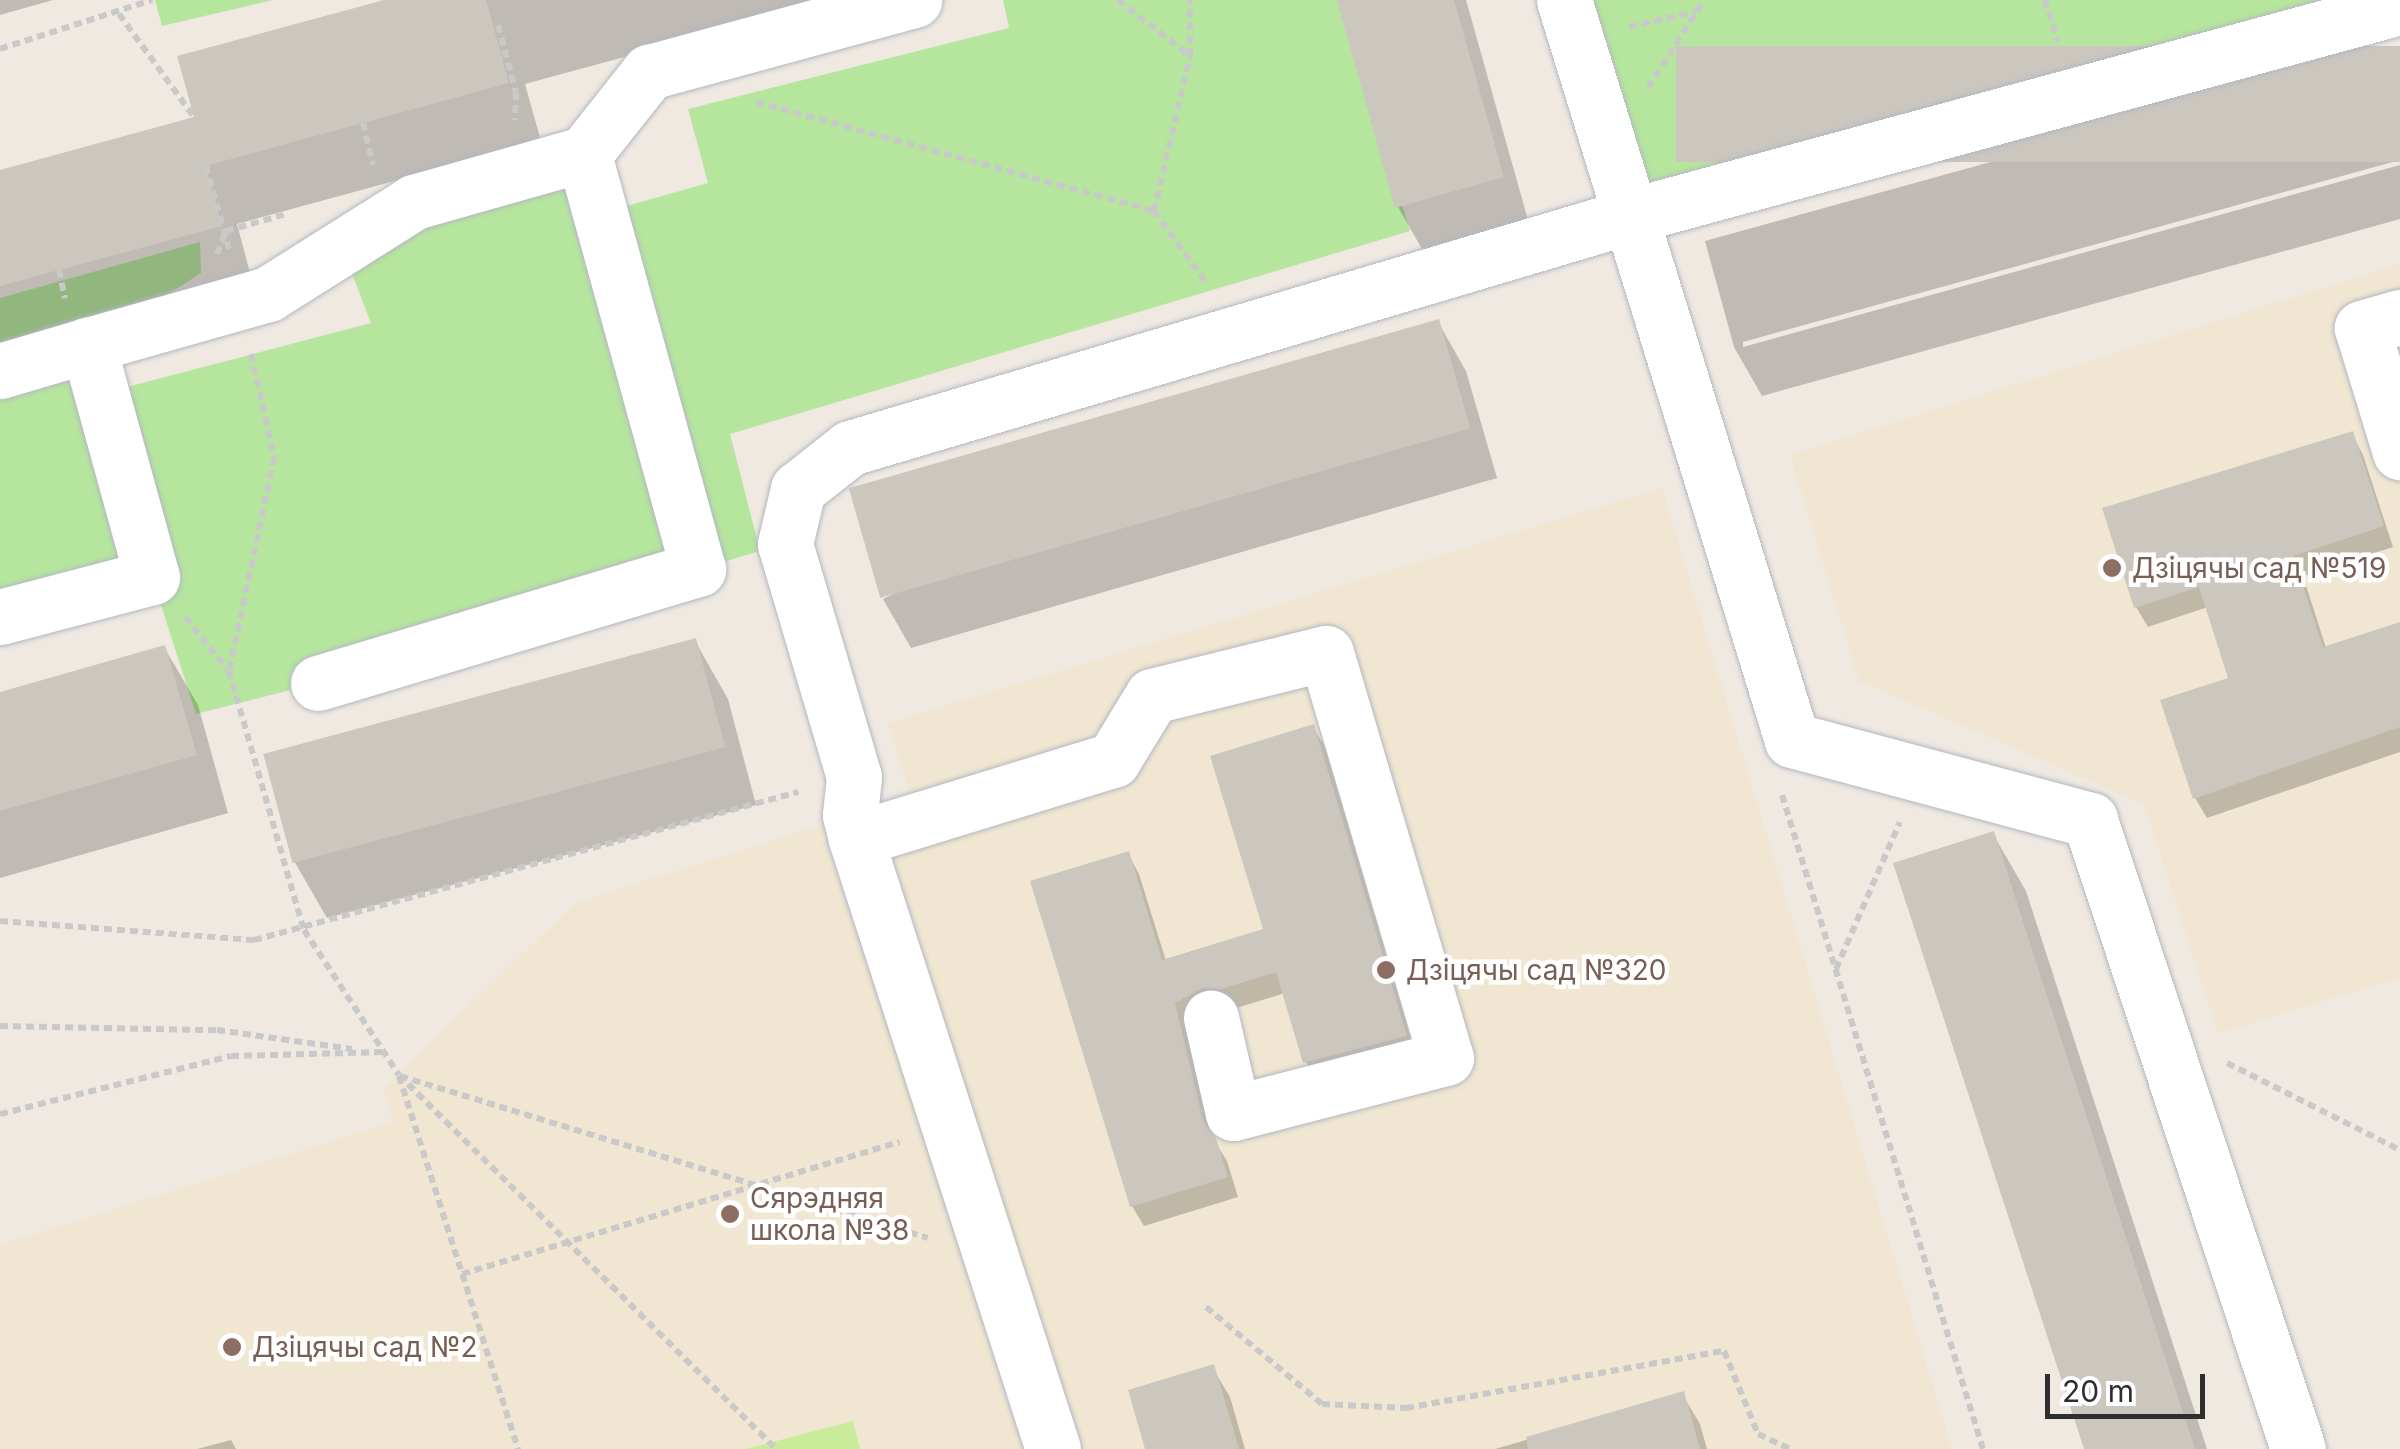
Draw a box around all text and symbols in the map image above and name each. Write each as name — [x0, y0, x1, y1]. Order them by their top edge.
place label: Дзіцячы сад №519 — [2132, 551, 2386, 585]
marker: Дзіцячы сад №519 — [2101, 557, 2123, 579]
place label: Дзіцячы сад №320 — [1406, 953, 1667, 987]
marker: Дзіцячы сад №320 — [1375, 959, 1397, 981]
place label: Сярэдняя школа №38 — [750, 1181, 909, 1247]
marker: Сярэдняя школа №38 — [719, 1203, 741, 1225]
place label: Дзіцячы сад №2 — [252, 1330, 478, 1364]
marker: Дзіцячы сад №2 — [221, 1336, 243, 1358]
scale bar — [2050, 1354, 2210, 1416]
text: 20 m — [2062, 1373, 2134, 1409]

